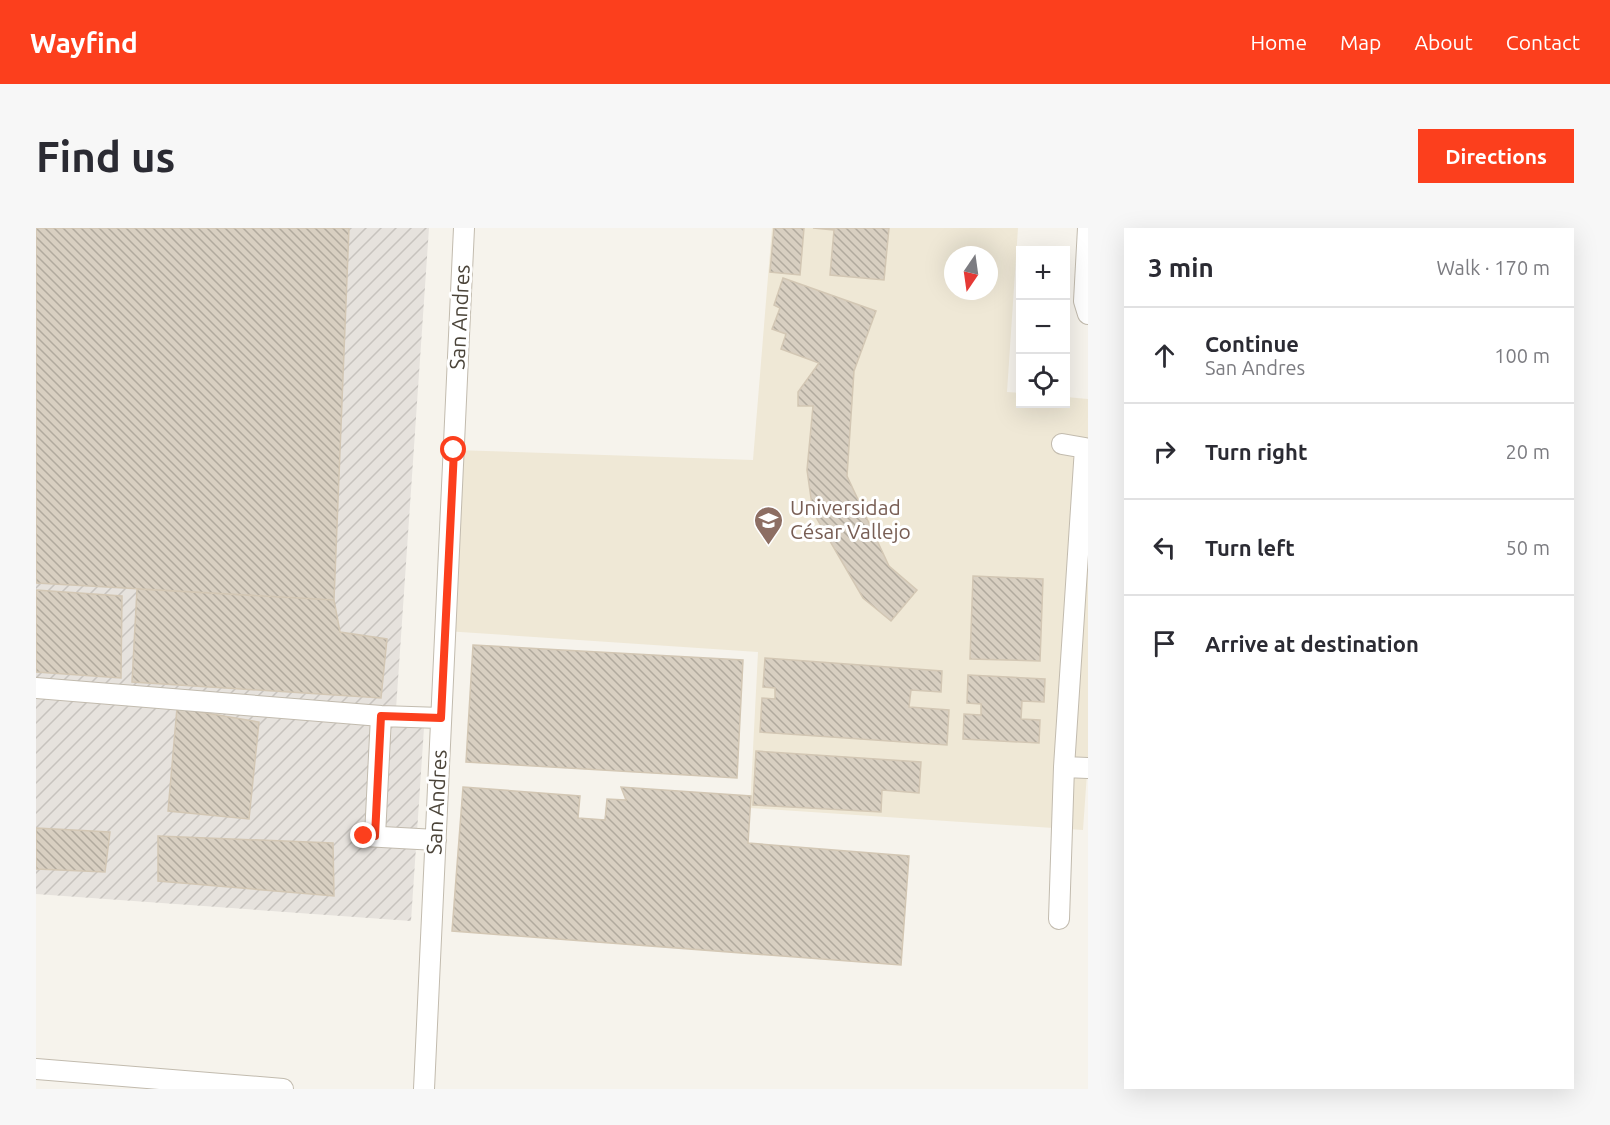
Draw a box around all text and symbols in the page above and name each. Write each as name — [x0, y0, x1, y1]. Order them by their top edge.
text: Wayfind — [30, 27, 138, 58]
text: Home — [1250, 30, 1307, 54]
text: Map — [1340, 30, 1381, 54]
text: About — [1414, 30, 1473, 54]
text: Contact — [1506, 30, 1580, 54]
button: Directions — [1418, 129, 1574, 183]
text: Find us — [36, 133, 175, 180]
north arrow — [944, 246, 998, 300]
map controls — [1016, 246, 1070, 408]
button: + — [1016, 246, 1070, 300]
text: 3 min — [1148, 253, 1214, 282]
text: Walk · 170 m — [1437, 256, 1550, 279]
street label: San Andres — [444, 264, 474, 370]
button: − — [1016, 300, 1070, 354]
text: Continue — [1205, 331, 1299, 356]
icon: ahead — [1148, 339, 1181, 372]
text: 100 m — [1494, 344, 1550, 367]
button: locate — [1016, 354, 1070, 408]
text: San Andres — [1205, 356, 1305, 379]
icon: right — [1148, 435, 1181, 468]
route start — [440, 436, 466, 462]
text: Turn right — [1205, 439, 1307, 464]
text: 20 m — [1506, 440, 1550, 463]
place label: Universidad César Vallejo — [790, 495, 911, 543]
school or university icon: Universidad César Vallejo — [753, 504, 785, 546]
icon: left — [1148, 531, 1181, 564]
text: Turn left — [1205, 535, 1295, 560]
text: 50 m — [1506, 536, 1550, 559]
icon: arrive — [1148, 627, 1181, 660]
text: Arrive at destination — [1205, 631, 1419, 656]
street label: San Andres — [421, 749, 451, 855]
route end — [350, 822, 376, 848]

